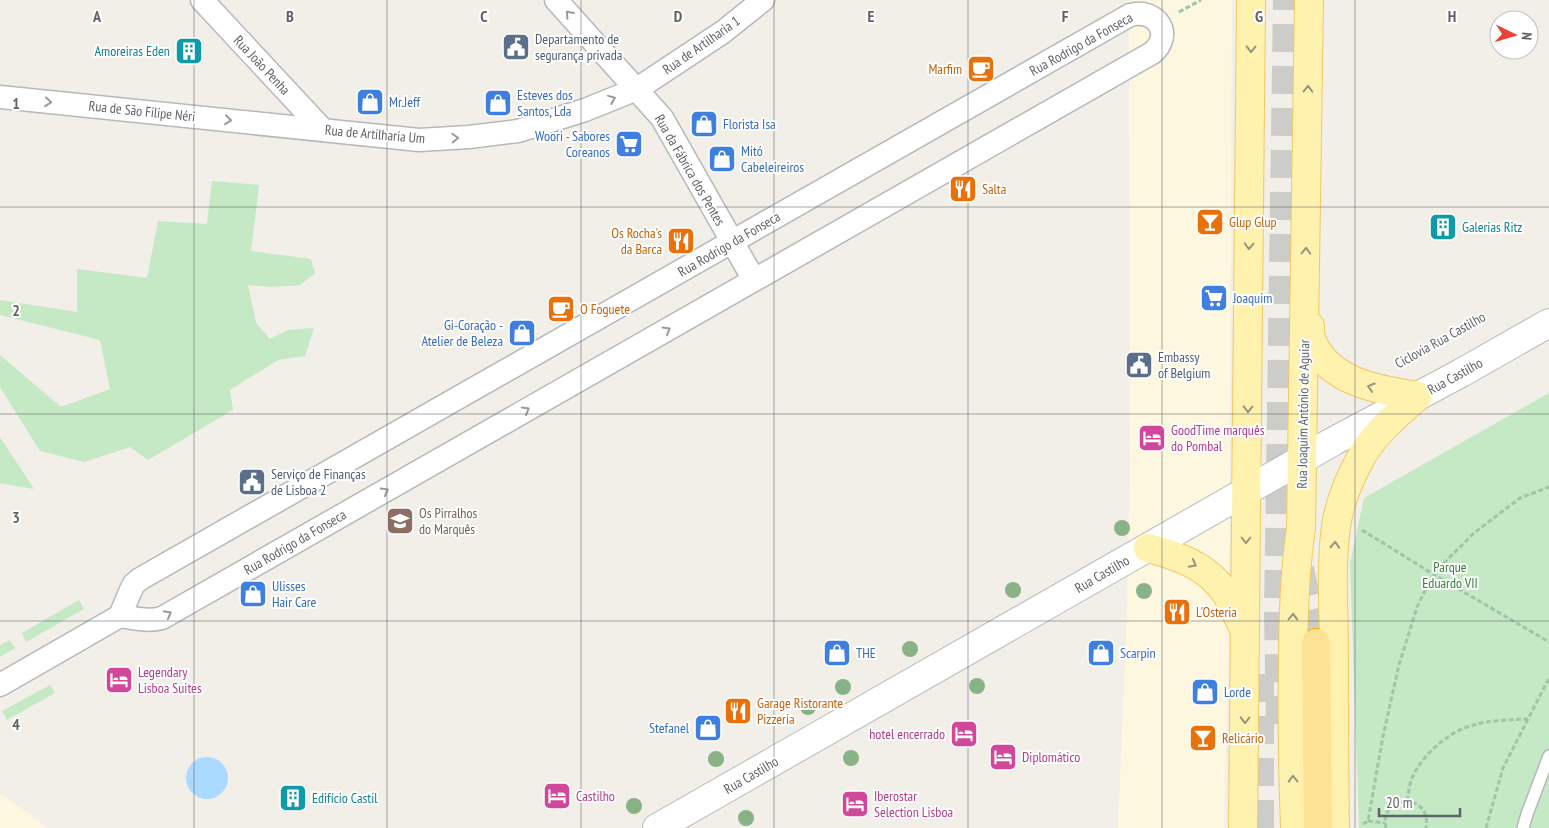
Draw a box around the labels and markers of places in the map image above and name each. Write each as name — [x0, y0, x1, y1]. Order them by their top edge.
place label: Departamento de segurança privada — [535, 30, 622, 64]
public building icon: Departamento de segurança privada — [501, 32, 531, 62]
building icon: Amoreiras Eden — [174, 36, 204, 66]
place label: Amoreiras Eden — [94, 42, 170, 60]
cafe icon: Marfim — [966, 54, 996, 84]
place label: Marfim — [928, 60, 962, 78]
place label: Esteves dos Santos, Lda — [517, 86, 573, 120]
shop icon: Mr.Jeff — [355, 87, 385, 117]
shop icon: Esteves dos Santos, Lda — [483, 88, 513, 118]
place label: Mr.Jeff — [389, 93, 421, 111]
shop icon: Florista Isa — [689, 109, 719, 139]
place label: Florista Isa — [723, 115, 776, 133]
place label: Woori - Sabores Coreanos — [535, 127, 610, 161]
supermarket icon: Woori - Sabores Coreanos — [614, 129, 644, 159]
place label: Mitó Cabeleireiros — [741, 142, 804, 176]
shop icon: Mitó Cabeleireiros — [707, 144, 737, 174]
restaurant icon: Salta — [948, 174, 978, 204]
place label: Salta — [982, 180, 1006, 198]
bar icon: Glup Glup — [1195, 207, 1225, 237]
building icon: Galerias Ritz — [1428, 212, 1458, 242]
place label: Glup Glup — [1229, 213, 1277, 231]
place label: Galerias Ritz — [1462, 218, 1522, 236]
place label: Os Rocha's da Barca — [611, 224, 662, 258]
restaurant icon: Os Rocha's da Barca — [666, 226, 696, 256]
supermarket icon: Joaquim — [1199, 283, 1229, 313]
place label: Joaquim — [1232, 289, 1272, 307]
cafe icon: O Foguete — [546, 294, 576, 324]
place label: O Foguete — [580, 300, 630, 318]
place label: Gi-Coração - Atelier de Beleza — [421, 316, 503, 350]
shop icon: Gi-Coração - Atelier de Beleza — [507, 318, 537, 348]
place label: Embassy of Belgium — [1158, 348, 1210, 382]
public building icon: Embassy of Belgium — [1124, 350, 1154, 380]
place label: GoodTime marquês do Pombal — [1171, 421, 1265, 455]
hotel icon: GoodTime marquês do Pombal — [1137, 423, 1167, 453]
place label: Serviço de Finanças de Lisboa 2 — [271, 465, 366, 499]
public building icon: Serviço de Finanças de Lisboa 2 — [237, 467, 267, 497]
place label: Os Pirralhos do Marquês — [419, 504, 477, 538]
school or university icon: Os Pirralhos do Marquês — [385, 506, 415, 536]
place label: Ulisses Hair Care — [272, 577, 317, 611]
shop icon: Ulisses Hair Care — [238, 579, 268, 609]
restaurant icon: L'Osteria — [1162, 597, 1192, 627]
place label: L'Osteria — [1196, 603, 1237, 621]
shop icon: THE — [822, 638, 852, 668]
shop icon: Scarpin — [1086, 638, 1116, 668]
place label: THE — [856, 644, 876, 662]
place label: Scarpin — [1120, 644, 1156, 662]
place label: Legendary Lisboa Suites — [138, 663, 202, 697]
hotel icon: Legendary Lisboa Suites — [104, 665, 134, 695]
shop icon: Lorde — [1190, 677, 1220, 707]
place label: Lorde — [1224, 683, 1251, 701]
place label: Garage Ristorante Pizzeria — [757, 694, 843, 728]
restaurant icon: Garage Ristorante Pizzeria — [723, 696, 753, 726]
shop icon: Stefanel — [693, 713, 723, 743]
place label: Stefanel — [649, 719, 690, 737]
hotel icon: hotel encerrado — [949, 719, 979, 749]
bar icon: Relicário — [1188, 723, 1218, 753]
place label: hotel encerrado — [869, 725, 945, 743]
place label: Relicário — [1222, 729, 1264, 747]
hotel icon: Diplomático — [988, 742, 1018, 772]
place label: Diplomático — [1022, 748, 1080, 766]
hotel icon: Castilho — [542, 781, 572, 811]
building icon: Edifício Castil — [278, 783, 308, 813]
place label: Castilho — [576, 787, 615, 805]
place label: Iberostar Selection Lisboa — [874, 787, 953, 821]
place label: Edifício Castil — [312, 789, 378, 807]
hotel icon: Iberostar Selection Lisboa — [840, 789, 870, 819]

